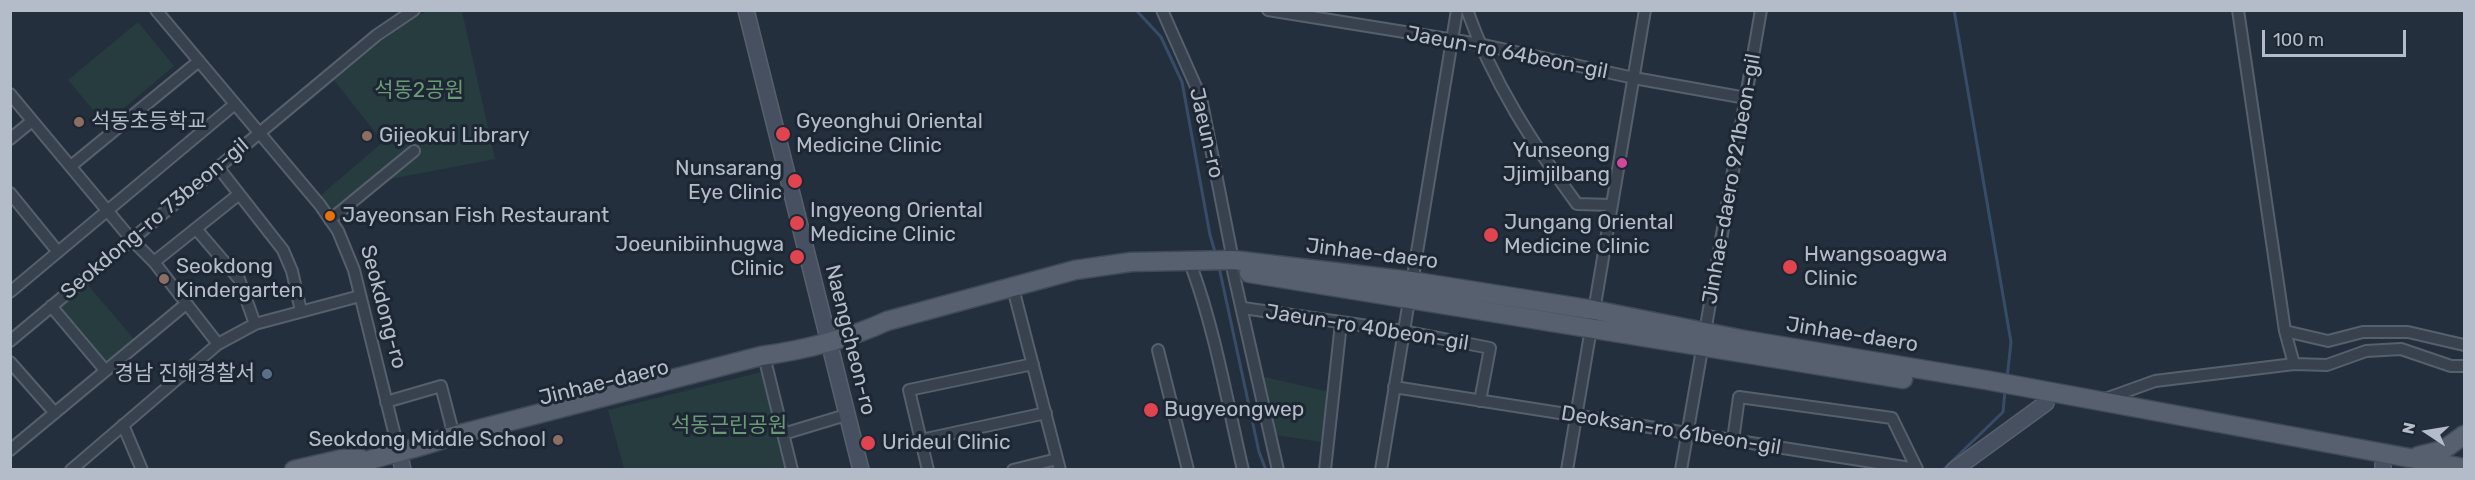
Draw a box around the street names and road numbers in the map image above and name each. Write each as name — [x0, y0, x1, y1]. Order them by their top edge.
street label: Jaeun-ro 64beon-gil — [1404, 21, 1610, 85]
street label: Jinhae-daero 921beon-gil — [1698, 52, 1766, 306]
street label: Jaeun-ro — [1183, 85, 1229, 181]
street label: Seokdong-ro 73beon-gil — [56, 133, 254, 305]
street label: Jinhae-daero — [1304, 233, 1440, 275]
street label: Seokdong-ro — [354, 242, 412, 372]
street label: Naengcheon-ro — [819, 262, 881, 418]
street label: Jaeun-ro 40beon-gil — [1264, 299, 1470, 357]
street label: Jinhae-daero — [1784, 312, 1920, 358]
street label: Jinhae-daero — [536, 355, 672, 411]
street label: Deoksan-ro 61beon-gil — [1559, 401, 1783, 461]

